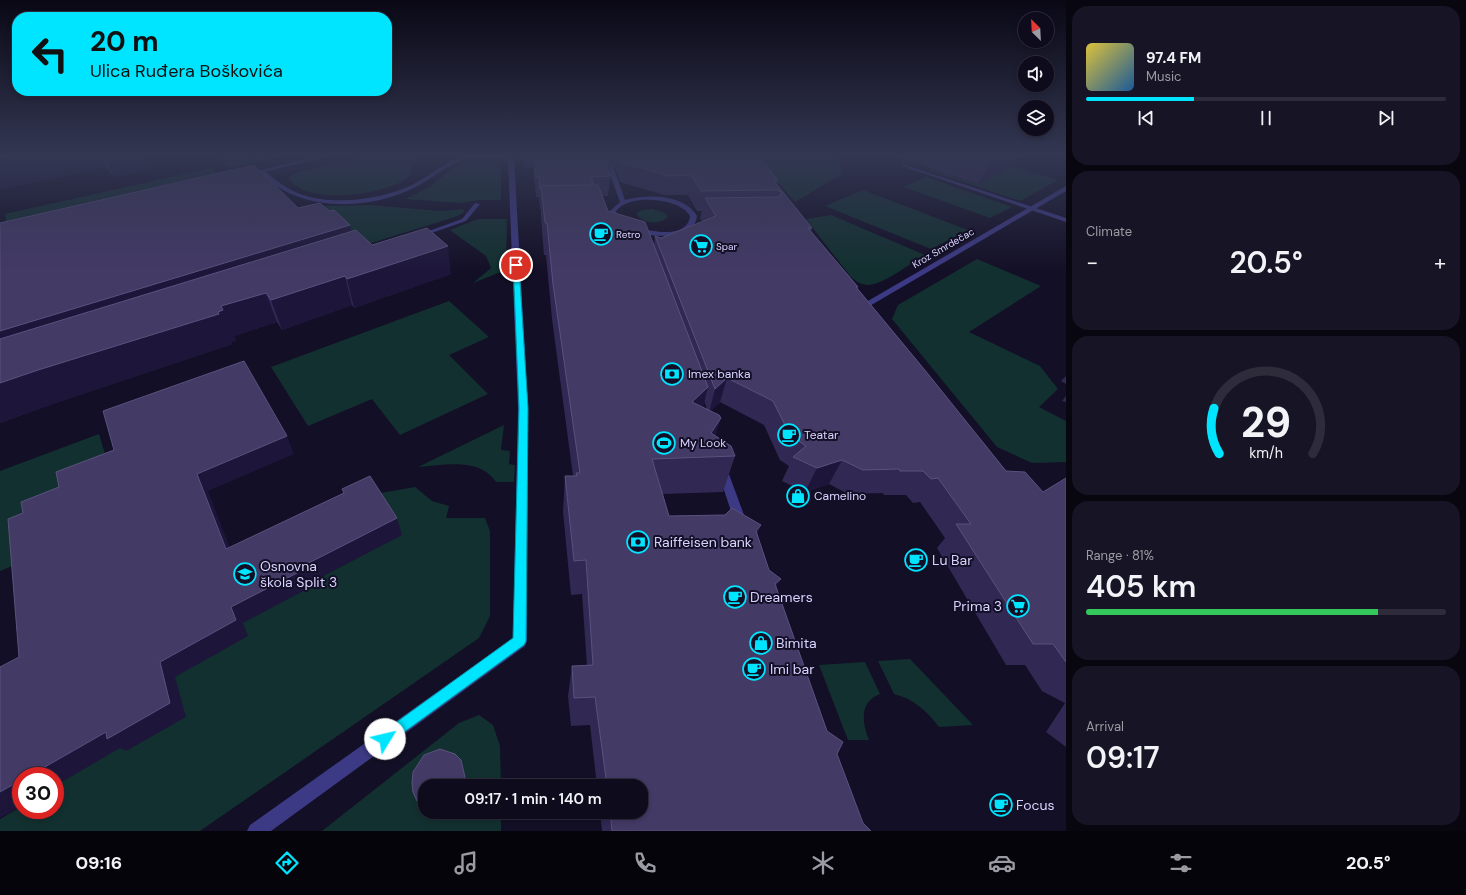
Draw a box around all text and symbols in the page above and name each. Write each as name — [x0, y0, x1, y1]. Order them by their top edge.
north arrow — [1018, 12, 1054, 48]
map controls — [1018, 12, 1054, 136]
text: 20 m — [90, 23, 159, 60]
icon: left — [24, 28, 76, 80]
text: 97.4 FM — [1146, 48, 1201, 68]
button: sound — [1018, 56, 1054, 92]
text: Ulica Ruđera Boškovića — [90, 59, 283, 83]
text: Music — [1146, 68, 1181, 85]
button: layers — [1018, 100, 1054, 136]
icon: previous — [1135, 107, 1157, 129]
icon: pause — [1255, 107, 1277, 129]
icon: next — [1375, 107, 1397, 129]
cafe icon: Retro — [588, 221, 614, 247]
text: Climate — [1086, 223, 1132, 240]
street label: Kroz Smrdečac — [910, 225, 977, 271]
place label: Retro — [616, 228, 641, 241]
supermarket icon: Spar — [688, 233, 714, 259]
place label: Spar — [716, 240, 738, 253]
text: 20.5° — [1229, 243, 1303, 282]
pin — [499, 248, 533, 282]
text: − — [1086, 248, 1098, 277]
text: + — [1434, 248, 1446, 277]
icon: arrive — [505, 254, 527, 276]
bank icon: Imex banka — [659, 361, 685, 387]
place label: Imex banka — [688, 366, 751, 382]
text: 29 — [1241, 395, 1291, 449]
cafe icon: Teatar — [776, 422, 802, 448]
place label: Teatar — [804, 427, 839, 443]
sports icon: My Look — [651, 430, 677, 456]
place label: My Look — [680, 435, 726, 451]
text: km/h — [1249, 443, 1283, 461]
shop icon: Camelino — [785, 483, 811, 509]
place label: Camelino — [814, 488, 866, 504]
bank icon: Raiffeisen bank — [625, 529, 651, 555]
place label: Raiffeisen bank — [654, 533, 752, 551]
cafe icon: Lu Bar — [903, 547, 929, 573]
text: Range · 81% — [1086, 547, 1154, 564]
place label: Lu Bar — [932, 551, 972, 569]
place label: Osnovna škola Split 3 — [260, 557, 337, 591]
school or university icon: Osnovna škola Split 3 — [232, 561, 258, 587]
text: 405 km — [1086, 567, 1196, 606]
cafe icon: Dreamers — [722, 584, 748, 610]
place label: Dreamers — [750, 588, 813, 606]
supermarket icon: Prima 3 — [1005, 593, 1031, 619]
place label: Prima 3 — [953, 597, 1002, 615]
shop icon: Bimita — [748, 630, 774, 656]
place label: Bimita — [776, 634, 817, 652]
cafe icon: Imi bar — [741, 656, 767, 682]
place label: Imi bar — [770, 660, 814, 678]
position arrow — [364, 718, 406, 760]
text: Arrival — [1086, 718, 1124, 735]
text: 09:17 — [1086, 738, 1160, 777]
speed limit sign: 30 — [12, 767, 64, 819]
text: 09:17 · 1 min · 140 m — [464, 789, 602, 809]
cafe icon: Focus — [988, 792, 1014, 818]
place label: Focus — [1016, 796, 1055, 814]
icon: directions — [273, 849, 301, 877]
icon: music — [452, 849, 480, 877]
icon: phone — [631, 849, 659, 877]
icon: climate — [809, 849, 837, 877]
icon: car — [988, 849, 1016, 877]
icon: filters — [1167, 849, 1195, 877]
text: 09:16 — [75, 851, 122, 875]
text: 20.5° — [1346, 851, 1391, 875]

